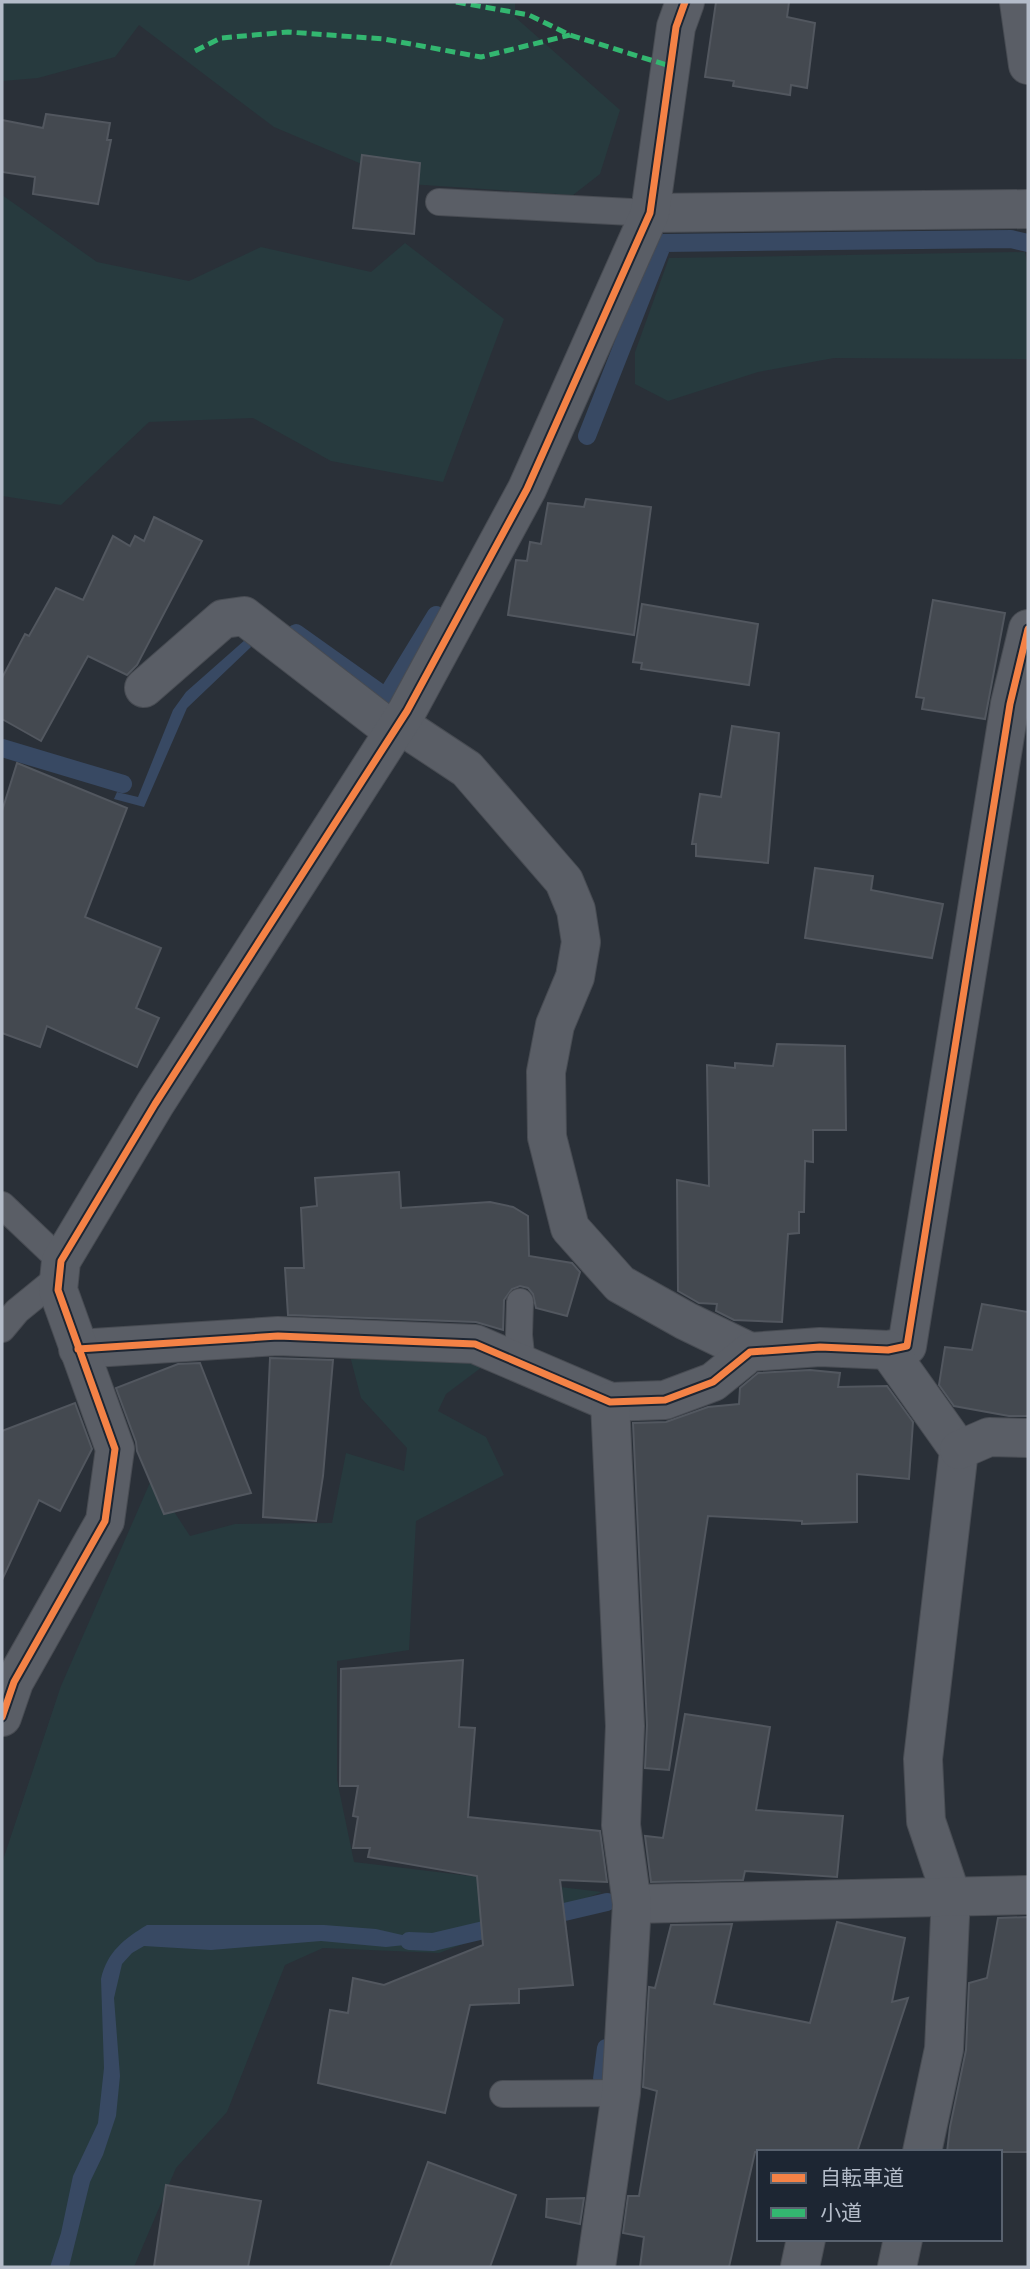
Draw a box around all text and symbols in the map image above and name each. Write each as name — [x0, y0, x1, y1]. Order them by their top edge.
legend — [757, 2150, 1002, 2241]
text: 自転車道 — [820, 2165, 904, 2190]
text: 小道 — [820, 2200, 862, 2225]

